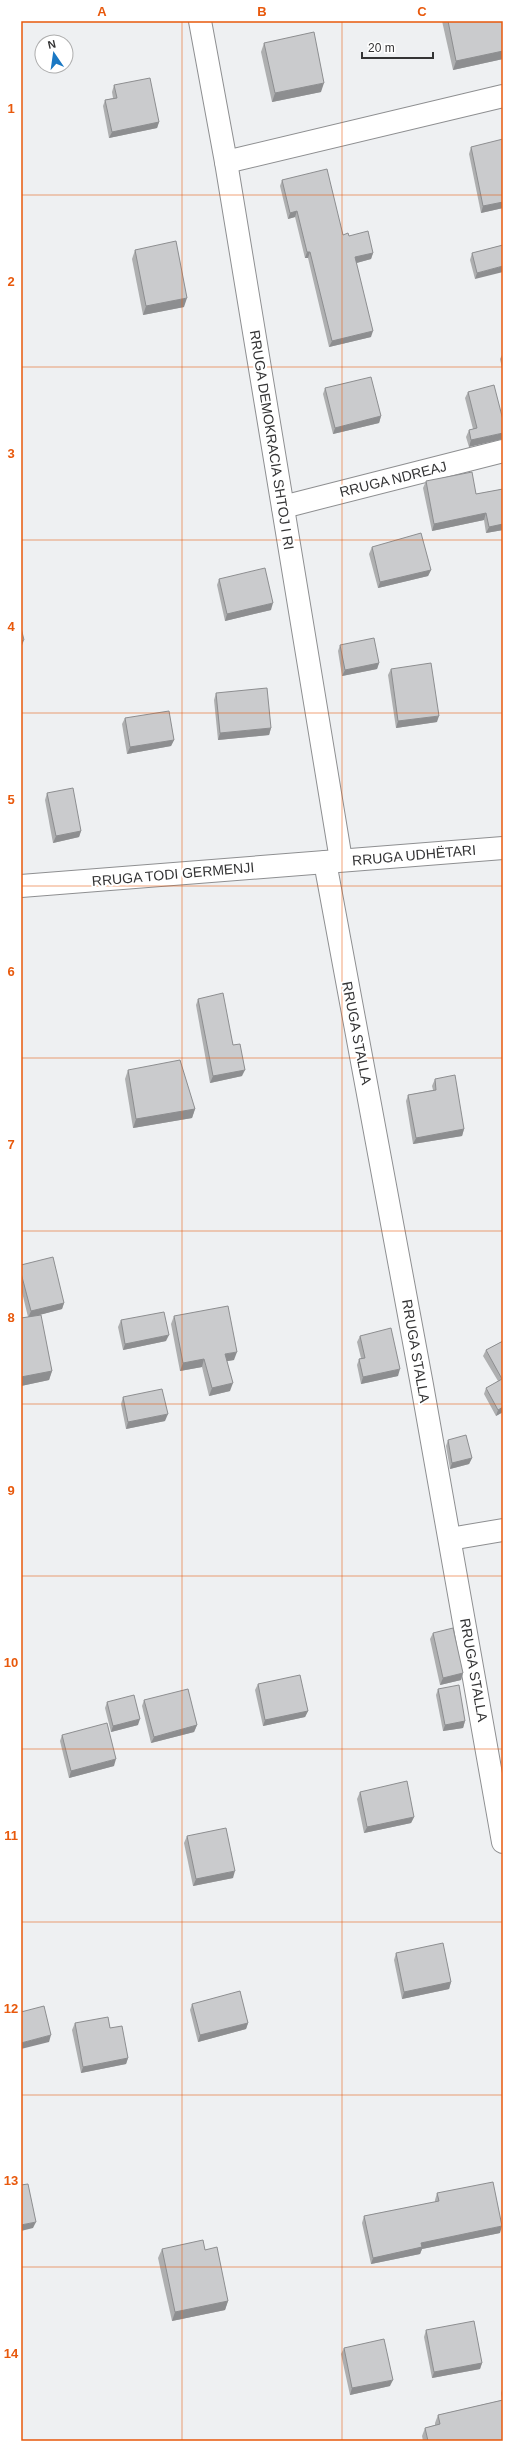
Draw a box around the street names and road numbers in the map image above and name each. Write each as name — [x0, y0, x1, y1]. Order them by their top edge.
street label: RRUGA DEMOKRACIA SHTOJ I RI — [247, 329, 297, 551]
street label: RRUGA NDREAJ — [338, 458, 448, 500]
street label: RRUGA UDHËTARI — [351, 842, 477, 868]
street label: RRUGA TODI GERMENJI — [91, 859, 255, 889]
street label: RRUGA STALLA — [339, 980, 375, 1087]
street label: RRUGA STALLA — [399, 1298, 433, 1405]
street label: RRUGA STALLA — [457, 1617, 491, 1724]

